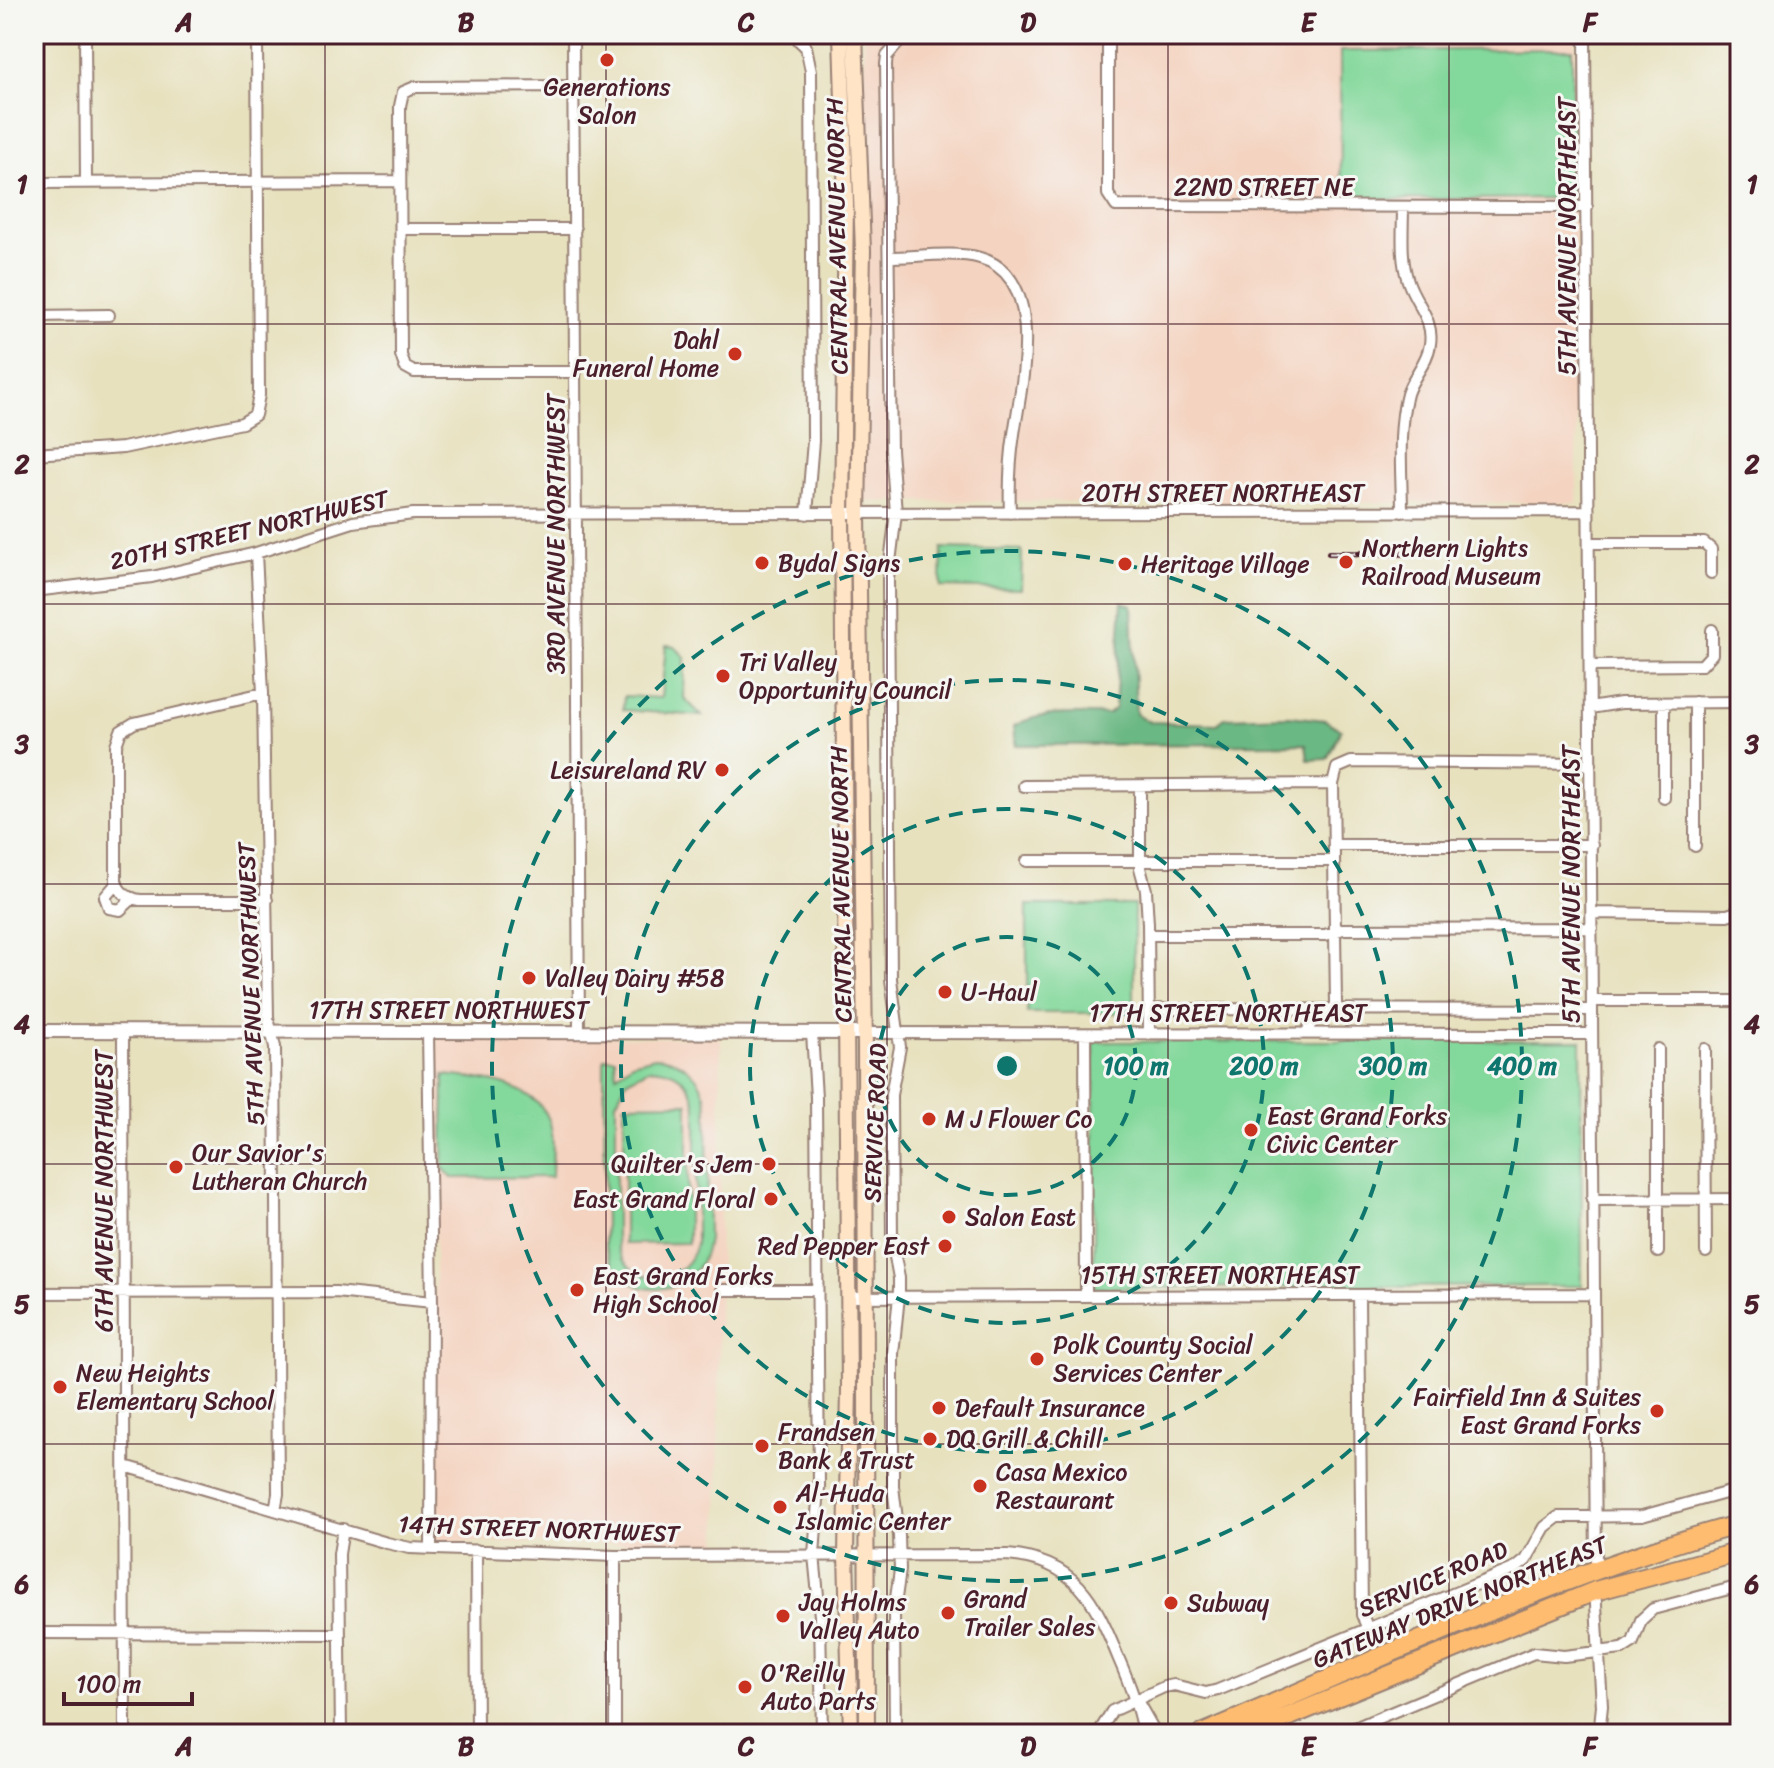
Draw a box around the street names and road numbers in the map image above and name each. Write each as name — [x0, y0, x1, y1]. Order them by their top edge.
street label: 5TH AVENUE NORTHEAST — [1546, 95, 1588, 375]
street label: CENTRAL AVENUE NORTH — [814, 97, 860, 375]
street label: 22ND STREET NE — [1174, 166, 1356, 208]
street label: 3RD AVENUE NORTHWEST — [535, 393, 577, 674]
street label: 20TH STREET NORTHEAST — [1082, 472, 1366, 514]
street label: 20TH STREET NORTHWEST — [105, 477, 394, 583]
street label: 5TH AVENUE NORTHEAST — [1550, 743, 1592, 1023]
street label: CENTRAL AVENUE NORTH — [818, 745, 864, 1023]
street label: 5TH AVENUE NORTHWEST — [225, 840, 277, 1126]
street label: 17TH STREET NORTHWEST — [309, 989, 591, 1031]
street label: 17TH STREET NORTHEAST — [1089, 992, 1369, 1034]
street label: SERVICE ROAD — [851, 1043, 899, 1203]
street label: 6TH AVENUE NORTHWEST — [83, 1049, 125, 1332]
street label: 15TH STREET NORTHEAST — [1081, 1254, 1361, 1296]
street label: 14TH STREET NORTHWEST — [398, 1503, 682, 1555]
street label: GATEWAY DRIVE NORTHEAST — [1306, 1523, 1616, 1681]
street label: SERVICE ROAD — [1352, 1529, 1514, 1629]

